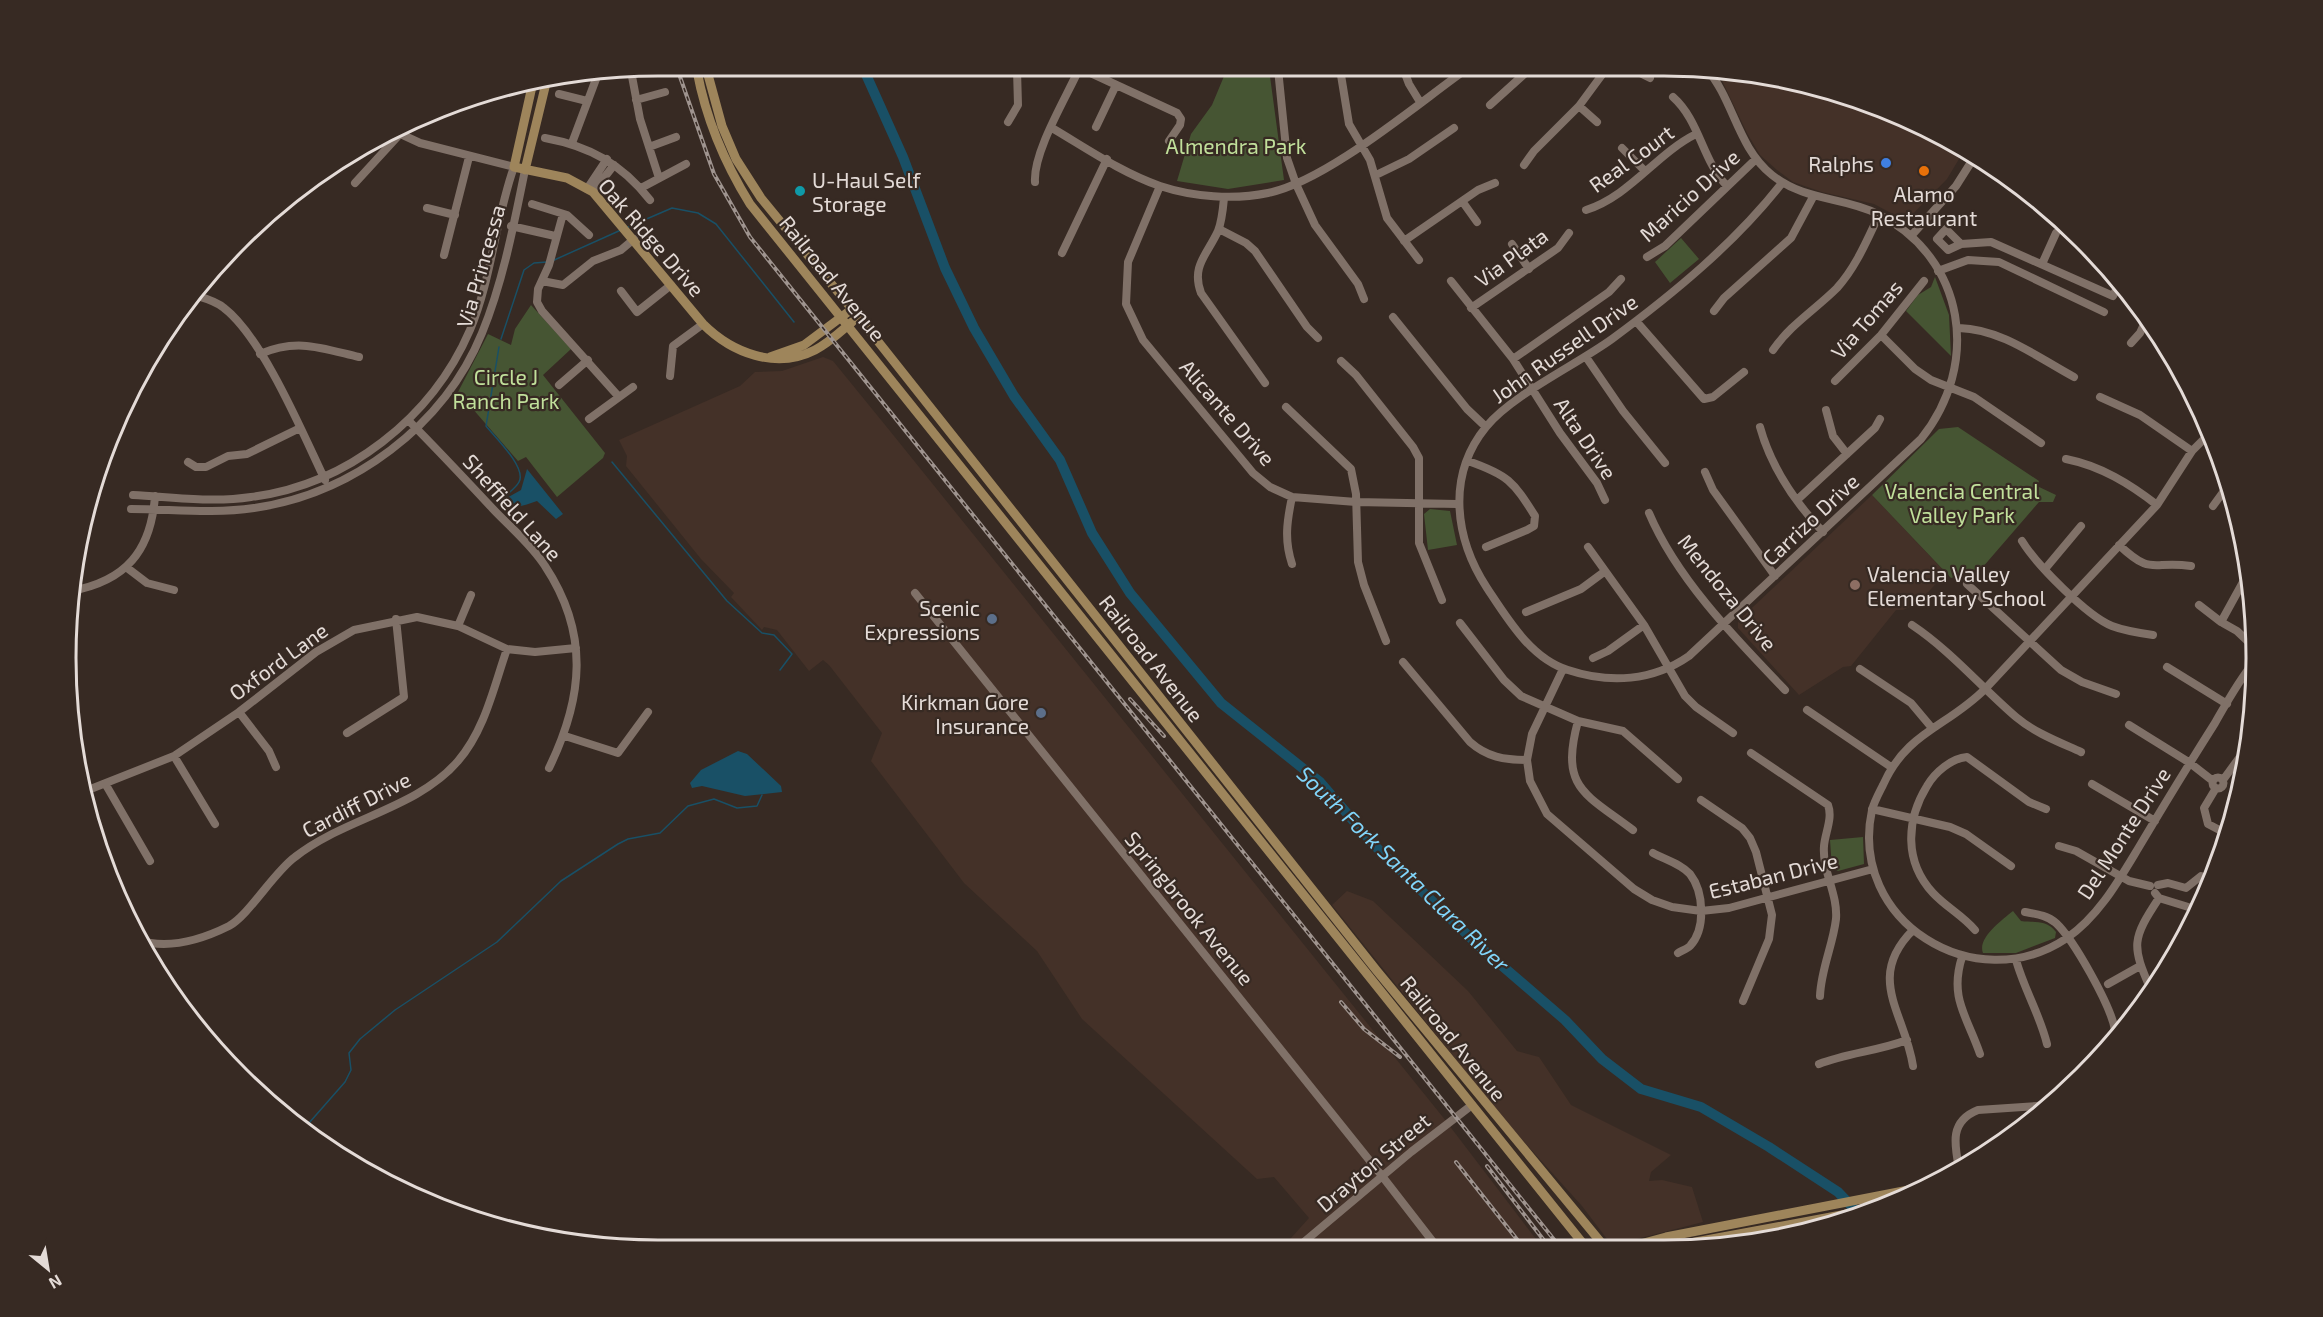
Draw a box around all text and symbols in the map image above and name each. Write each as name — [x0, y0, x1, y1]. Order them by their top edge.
street label: Real Court — [1584, 119, 1678, 197]
park label: Almendra Park — [1166, 133, 1307, 158]
street label: Maricio Drive — [1634, 144, 1744, 246]
place label: Ralphs — [1808, 151, 1874, 176]
marker: Ralphs — [1879, 156, 1893, 170]
marker: Alamo Restaurant — [1917, 164, 1931, 178]
place label: U-Haul Self Storage — [812, 167, 922, 216]
street label: Oak Ridge Drive — [594, 173, 710, 301]
place label: Alamo Restaurant — [1871, 181, 1977, 230]
marker: U-Haul Self Storage — [793, 184, 807, 198]
street label: Via Princessa — [451, 202, 509, 330]
street label: Railroad Avenue — [775, 210, 891, 346]
street label: Via Plata — [1470, 222, 1552, 292]
street label: Via Tomas — [1825, 275, 1907, 363]
street label: John Russell Drive — [1486, 288, 1642, 408]
street label: Alicante Drive — [1175, 354, 1281, 470]
park label: Circle J Ranch Park — [453, 364, 560, 413]
street label: Alta Drive — [1550, 392, 1622, 484]
street label: Sheffield Lane — [459, 449, 567, 565]
street label: Carrizo Drive — [1757, 468, 1863, 570]
park label: Valencia Central Valley Park — [1885, 478, 2040, 527]
street label: Mendoza Drive — [1673, 529, 1783, 655]
place label: Valencia Valley Elementary School — [1867, 561, 2047, 610]
marker: Valencia Valley Elementary School — [1848, 578, 1862, 592]
street label: Railroad Avenue — [1095, 590, 1209, 726]
place label: Scenic Expressions — [864, 595, 980, 644]
marker: Scenic Expressions — [985, 612, 999, 626]
street label: Oxford Lane — [224, 617, 332, 705]
place label: Kirkman Gore Insurance — [901, 689, 1029, 738]
marker: Kirkman Gore Insurance — [1034, 706, 1048, 720]
water label: South Fork Santa Clara River — [1293, 760, 1516, 977]
street label: Del Monte Drive — [2071, 762, 2175, 904]
street label: Cardiff Drive — [298, 766, 414, 842]
street label: Springbrook Avenue — [1120, 826, 1260, 990]
street label: Estaban Drive — [1706, 847, 1840, 903]
street label: Railroad Avenue — [1396, 970, 1512, 1106]
street label: Drayton Street — [1311, 1107, 1435, 1217]
north arrow — [18, 1239, 78, 1299]
text: N — [46, 1271, 66, 1294]

